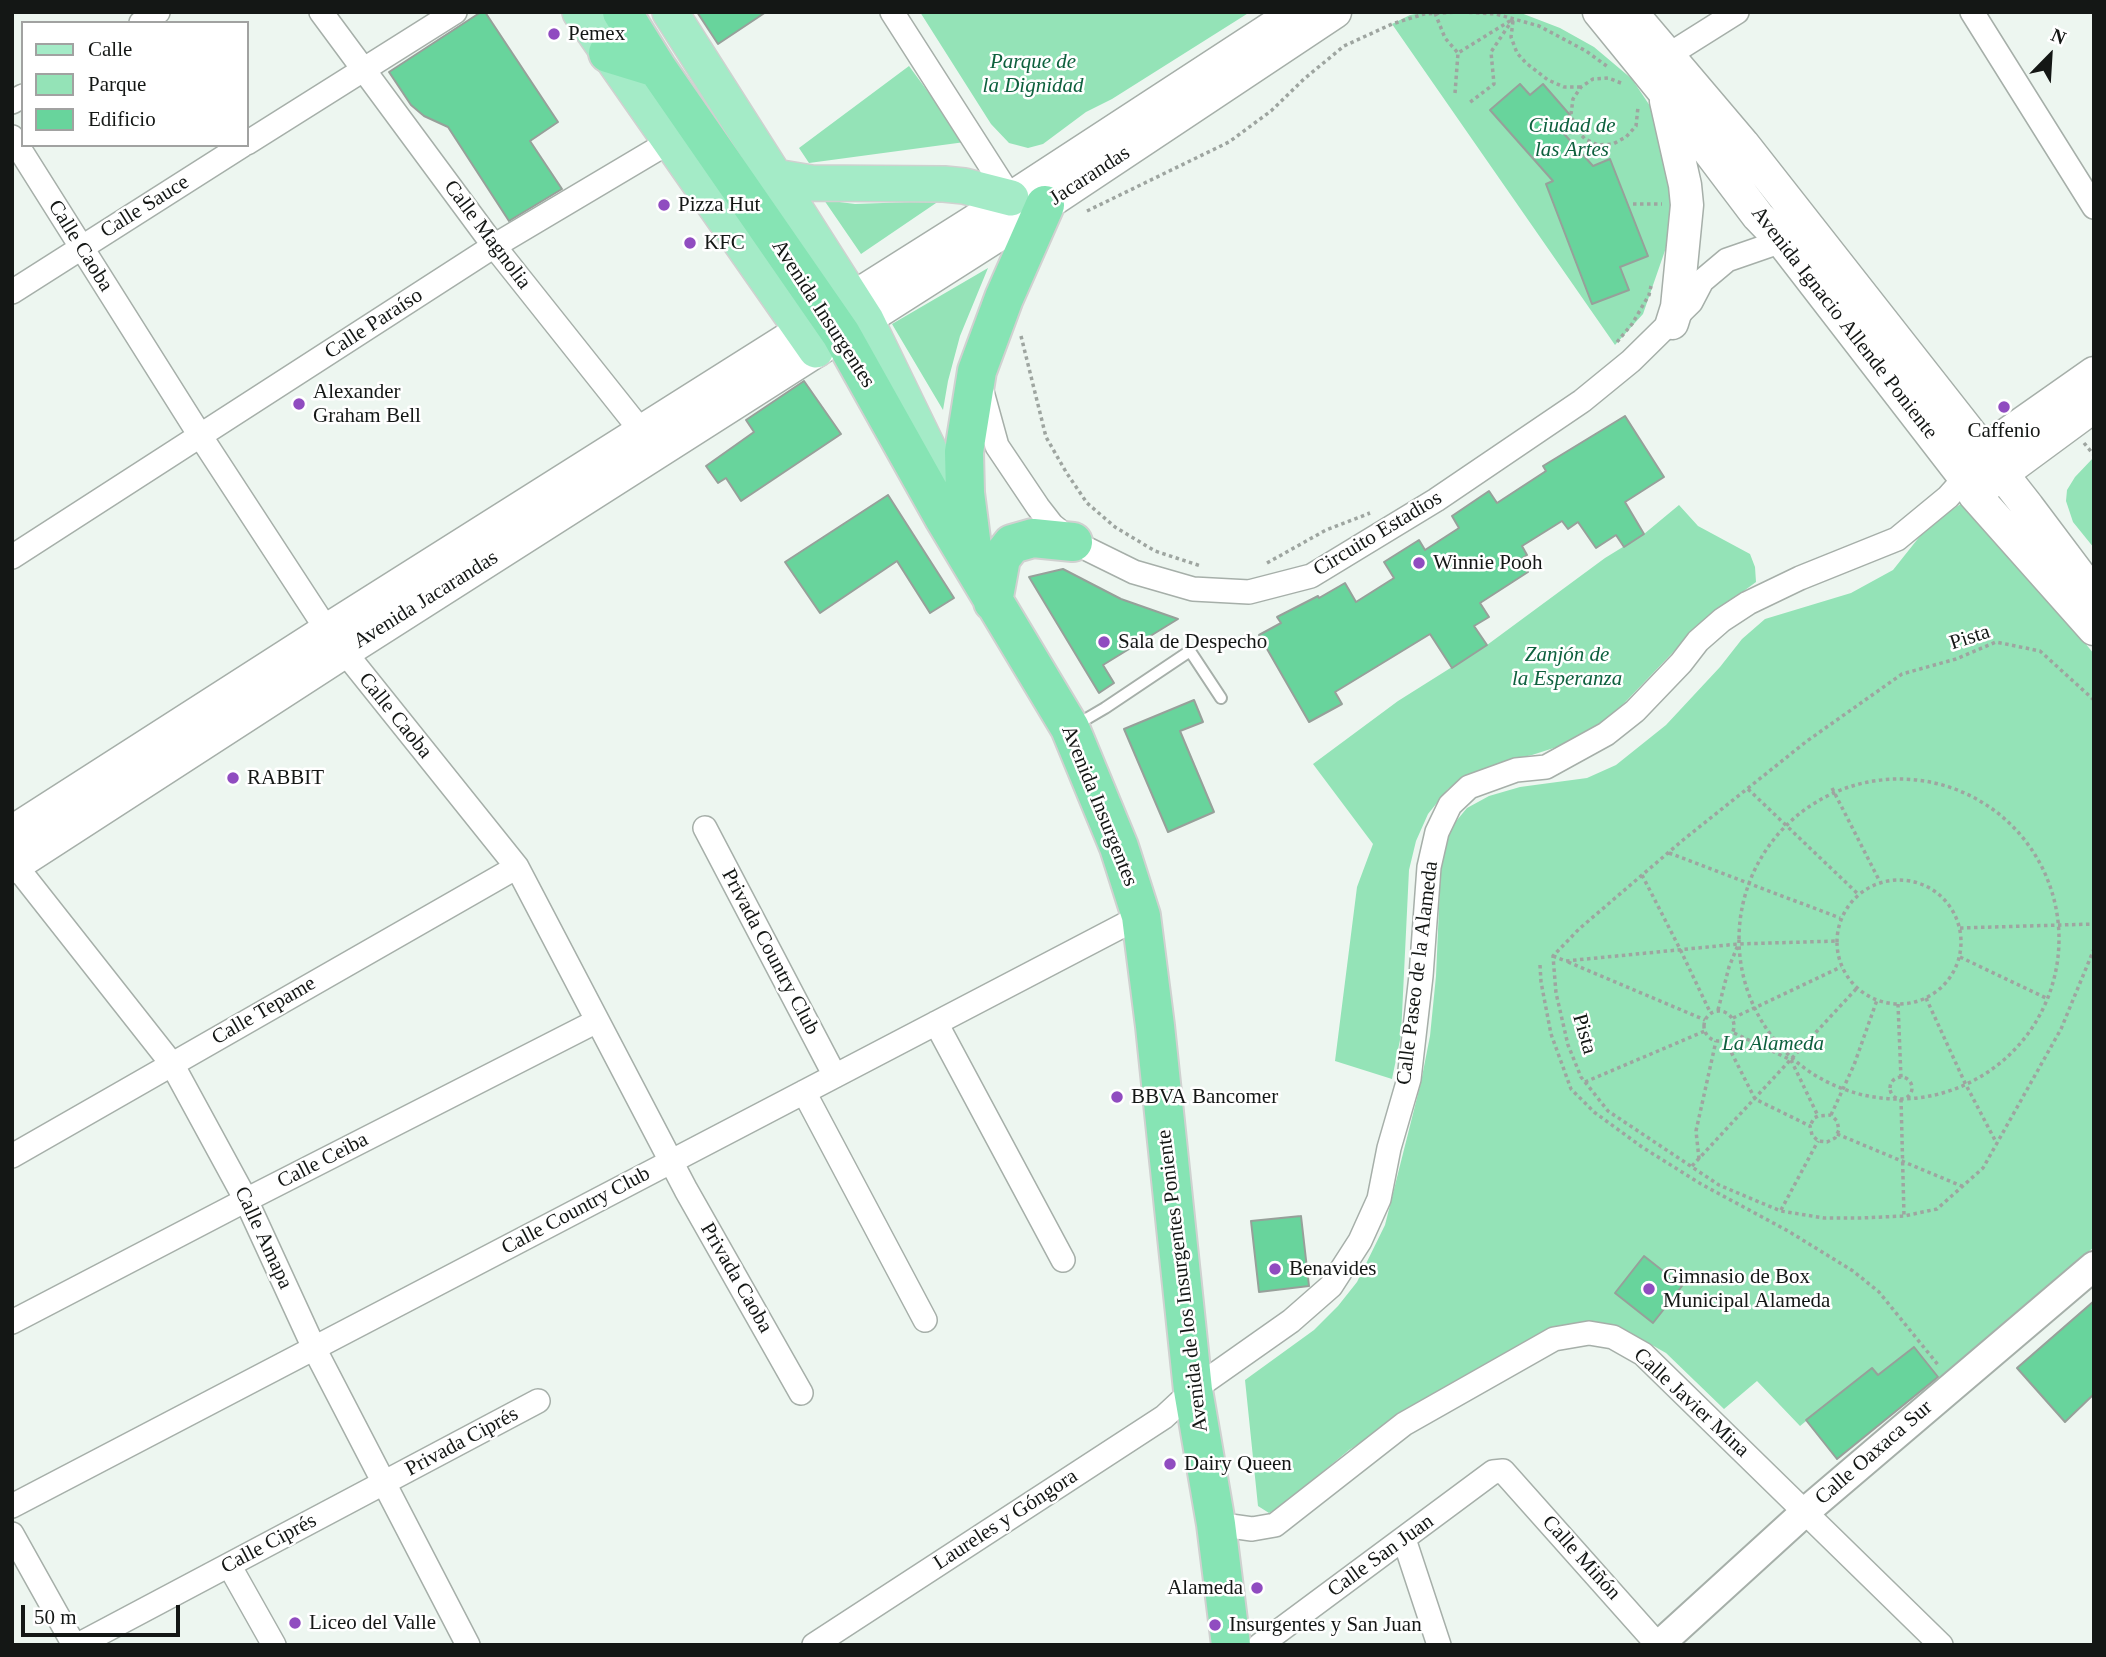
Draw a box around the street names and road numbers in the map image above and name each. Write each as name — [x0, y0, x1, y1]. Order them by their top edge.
street label: Jacarandas — [1045, 141, 1135, 211]
street label: Calle Sauce — [96, 170, 194, 244]
street label: Calle Magnolia — [438, 175, 536, 295]
street label: Calle Caoba — [42, 196, 118, 296]
street label: Avenida Ignacio Allende Poniente — [1745, 202, 1943, 444]
street label: Avenida Insurgentes — [766, 235, 880, 393]
street label: Calle Paraíso — [320, 283, 428, 365]
street label: Circuito Estadios — [1309, 486, 1447, 582]
street label: Avenida Jacarandas — [349, 545, 503, 655]
street label: Pista — [1947, 620, 1993, 656]
street label: Calle Caoba — [353, 668, 437, 764]
street label: Avenida Insurgentes — [1055, 722, 1143, 890]
street label: Calle Paseo de la Alameda — [1392, 860, 1444, 1086]
street label: Privada Country Club — [716, 865, 824, 1039]
street label: Calle Tepame — [208, 971, 320, 1051]
street label: Pista — [1566, 1011, 1602, 1057]
street label: Calle Ceiba — [273, 1127, 373, 1195]
street label: Avenida de los Insurgentes Poniente — [1152, 1128, 1214, 1434]
street label: Calle Country Club — [497, 1161, 655, 1261]
street label: Calle Amapa — [228, 1183, 298, 1293]
street label: Privada Caoba — [694, 1218, 778, 1338]
street label: Calle Javier Mina — [1628, 1343, 1754, 1463]
street label: Calle Oaxaca Sur — [1810, 1395, 1938, 1511]
street label: Privada Ciprés — [401, 1402, 523, 1482]
street label: Laureles y Góngora — [929, 1464, 1083, 1576]
street label: Calle Ciprés — [217, 1508, 321, 1580]
street label: Calle San Juan — [1323, 1509, 1439, 1603]
street label: Calle Miñón — [1536, 1510, 1626, 1606]

